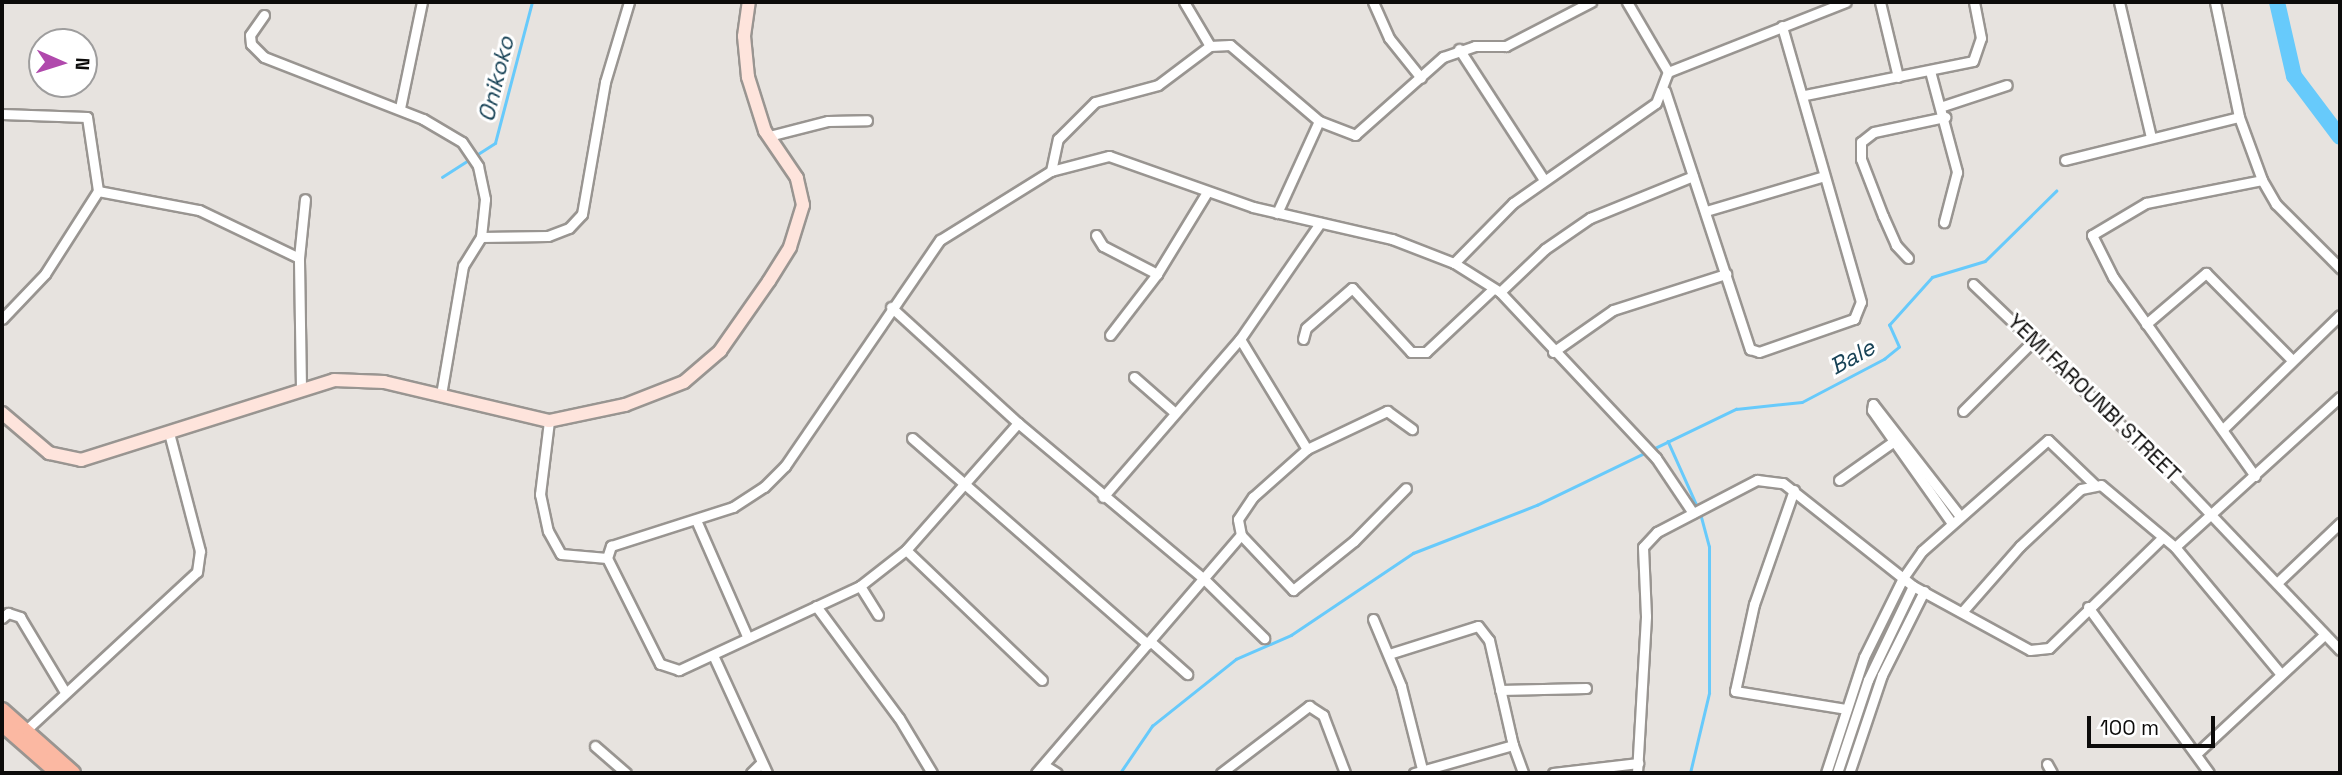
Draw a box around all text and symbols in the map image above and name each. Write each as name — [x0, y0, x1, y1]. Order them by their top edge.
north arrow — [28, 28, 98, 98]
water label: Onikoko — [472, 33, 520, 125]
text: N — [70, 57, 95, 71]
street label: YEMI FAROUNBI STREET — [2002, 309, 2186, 487]
water label: Bale — [1824, 333, 1880, 381]
scale bar — [2090, 702, 2218, 746]
text: 100 m — [2100, 714, 2159, 741]

